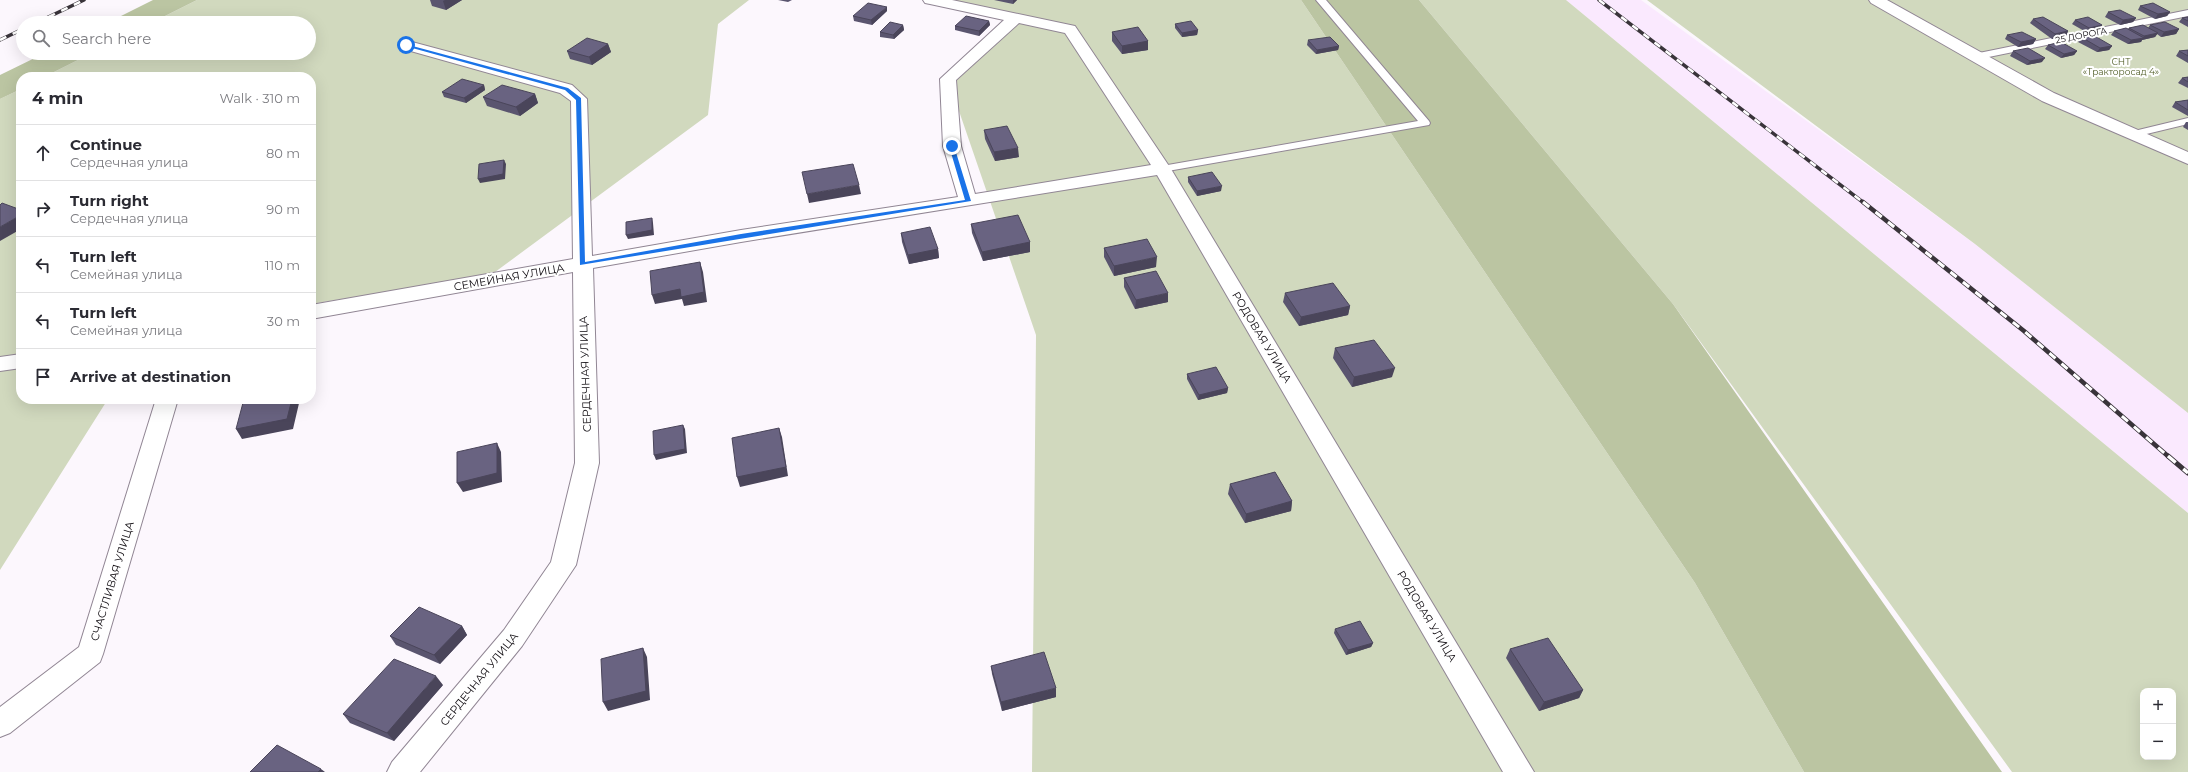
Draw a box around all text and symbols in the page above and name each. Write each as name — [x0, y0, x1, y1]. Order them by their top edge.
search box — [16, 16, 316, 60]
street label: 25 ДОРОГА — [2054, 25, 2108, 45]
icon: search — [30, 27, 52, 49]
text: Search here — [62, 29, 151, 48]
route start — [397, 36, 415, 54]
park label: СНТ «Тракторосад 4» — [2083, 56, 2159, 77]
text: 4 min — [32, 88, 83, 108]
text: Walk · 310 m — [219, 90, 300, 106]
text: Continue — [70, 135, 142, 154]
route end — [943, 137, 961, 155]
icon: ahead — [32, 142, 54, 164]
text: 80 m — [266, 145, 300, 161]
text: Сердечная улица — [70, 154, 188, 170]
text: Turn right — [70, 191, 149, 210]
icon: right — [32, 198, 54, 220]
text: 90 m — [266, 201, 300, 217]
text: Сердечная улица — [70, 210, 188, 226]
text: Turn left — [70, 247, 137, 266]
icon: left — [32, 254, 54, 276]
text: 110 m — [265, 257, 300, 273]
street label: СЕМЕЙНАЯ УЛИЦА — [453, 260, 566, 294]
text: Семейная улица — [70, 266, 183, 282]
street label: РОДОВАЯ УЛИЦА — [1229, 289, 1295, 386]
text: Turn left — [70, 303, 137, 322]
icon: left — [32, 310, 54, 332]
text: 30 m — [267, 313, 300, 329]
street label: СЕРДЕЧНАЯ УЛИЦА — [576, 315, 594, 432]
text: Семейная улица — [70, 322, 183, 338]
icon: arrive — [32, 366, 54, 388]
text: Arrive at destination — [70, 367, 231, 386]
street label: СЧАСТЛИВАЯ УЛИЦА — [87, 519, 137, 643]
street label: РОДОВАЯ УЛИЦА — [1394, 568, 1460, 665]
street label: СЕРДЕЧНАЯ УЛИЦА — [437, 629, 522, 729]
map controls — [2140, 688, 2176, 760]
button: + — [2140, 688, 2176, 724]
button: − — [2140, 724, 2176, 760]

